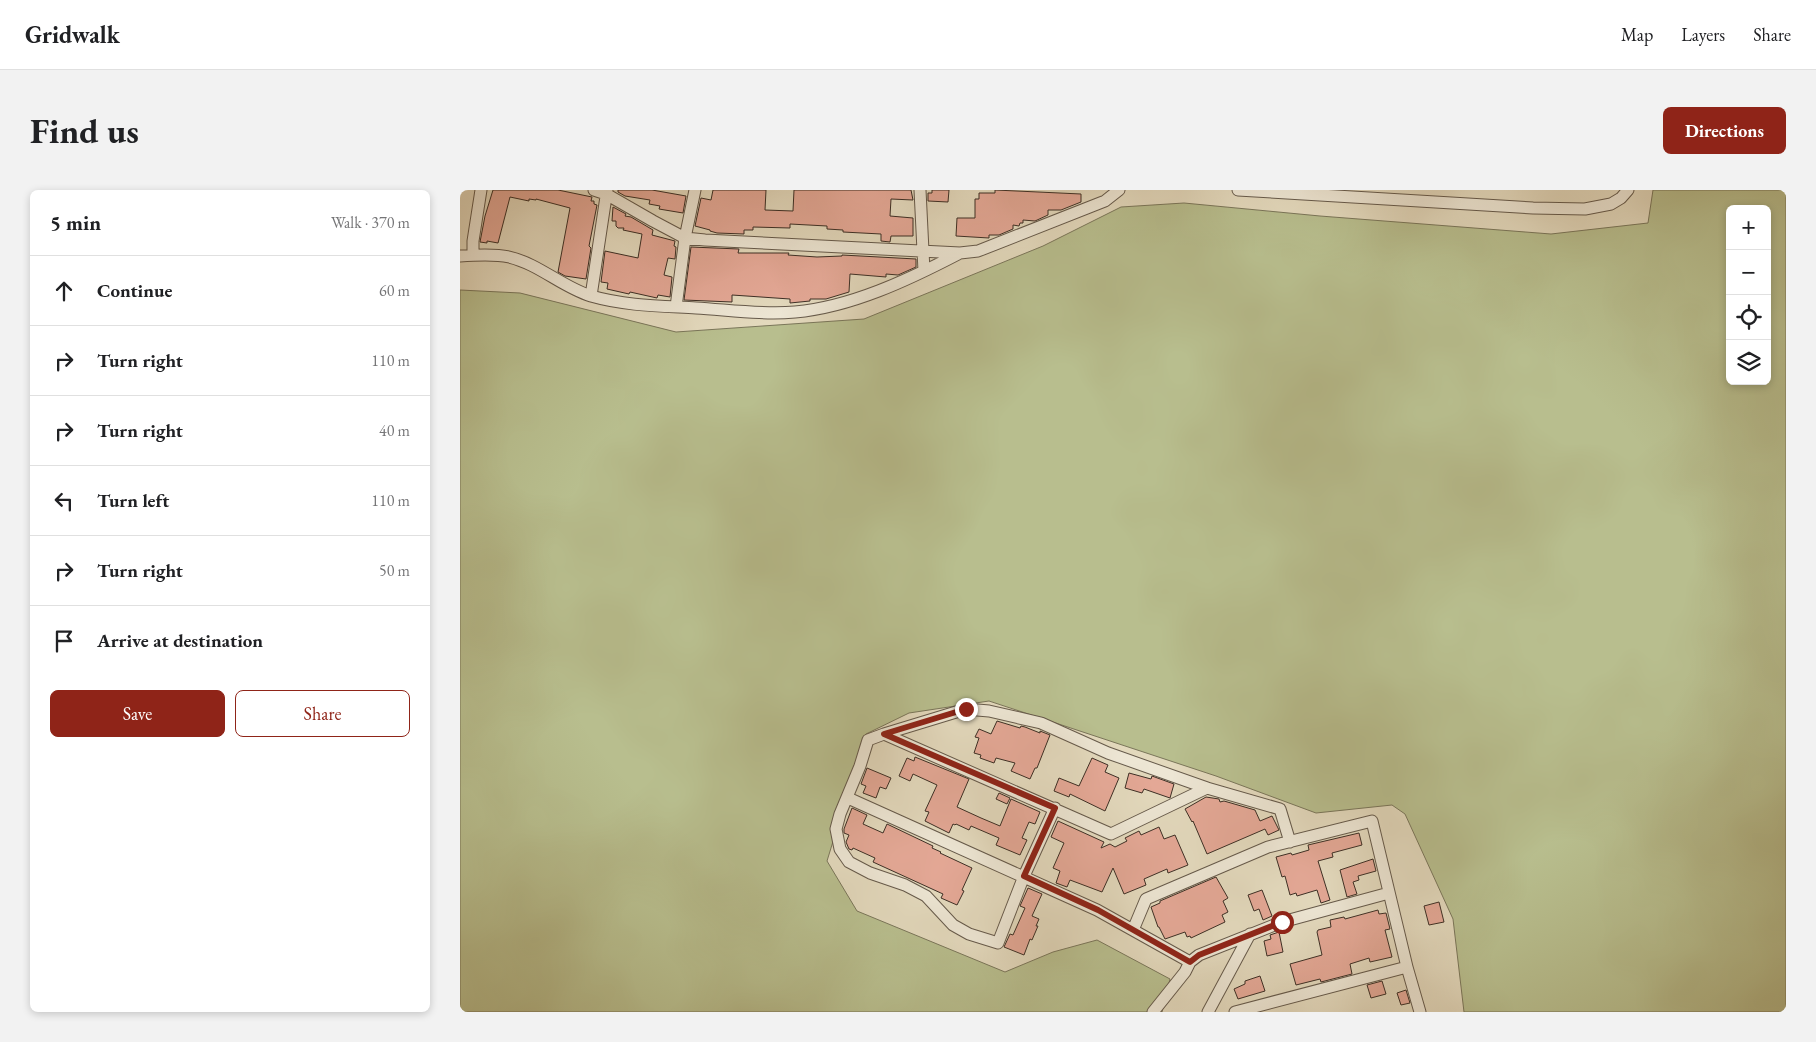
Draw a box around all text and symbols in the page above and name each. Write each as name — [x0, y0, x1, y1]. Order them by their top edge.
text: Gridwalk — [25, 19, 120, 50]
text: Map — [1621, 23, 1653, 46]
text: Layers — [1681, 23, 1725, 46]
text: Share — [1753, 23, 1791, 46]
button: Directions — [1663, 107, 1786, 154]
text: Find us — [30, 108, 139, 153]
map controls — [1726, 205, 1771, 385]
button: + — [1726, 205, 1771, 250]
text: 5 min — [50, 209, 101, 236]
text: Walk · 370 m — [331, 212, 410, 233]
button: − — [1726, 250, 1771, 295]
icon: ahead — [50, 277, 78, 305]
text: Continue — [97, 278, 172, 303]
text: 60 m — [379, 280, 410, 301]
button: locate — [1726, 295, 1771, 340]
button: layers — [1726, 340, 1771, 385]
icon: right — [50, 347, 78, 375]
text: Turn right — [97, 348, 183, 373]
text: 110 m — [371, 350, 410, 371]
icon: right — [50, 417, 78, 445]
text: Turn right — [97, 418, 183, 443]
text: 40 m — [379, 420, 410, 441]
icon: left — [50, 487, 78, 515]
text: Turn left — [97, 488, 169, 513]
text: 110 m — [371, 490, 410, 511]
icon: right — [50, 557, 78, 585]
text: Turn right — [97, 558, 183, 583]
text: 50 m — [379, 560, 410, 581]
icon: arrive — [50, 627, 78, 655]
text: Arrive at destination — [97, 628, 263, 653]
button: Save — [50, 690, 225, 737]
button: Share — [235, 690, 410, 737]
route end — [955, 698, 978, 721]
route start — [1271, 911, 1294, 934]

